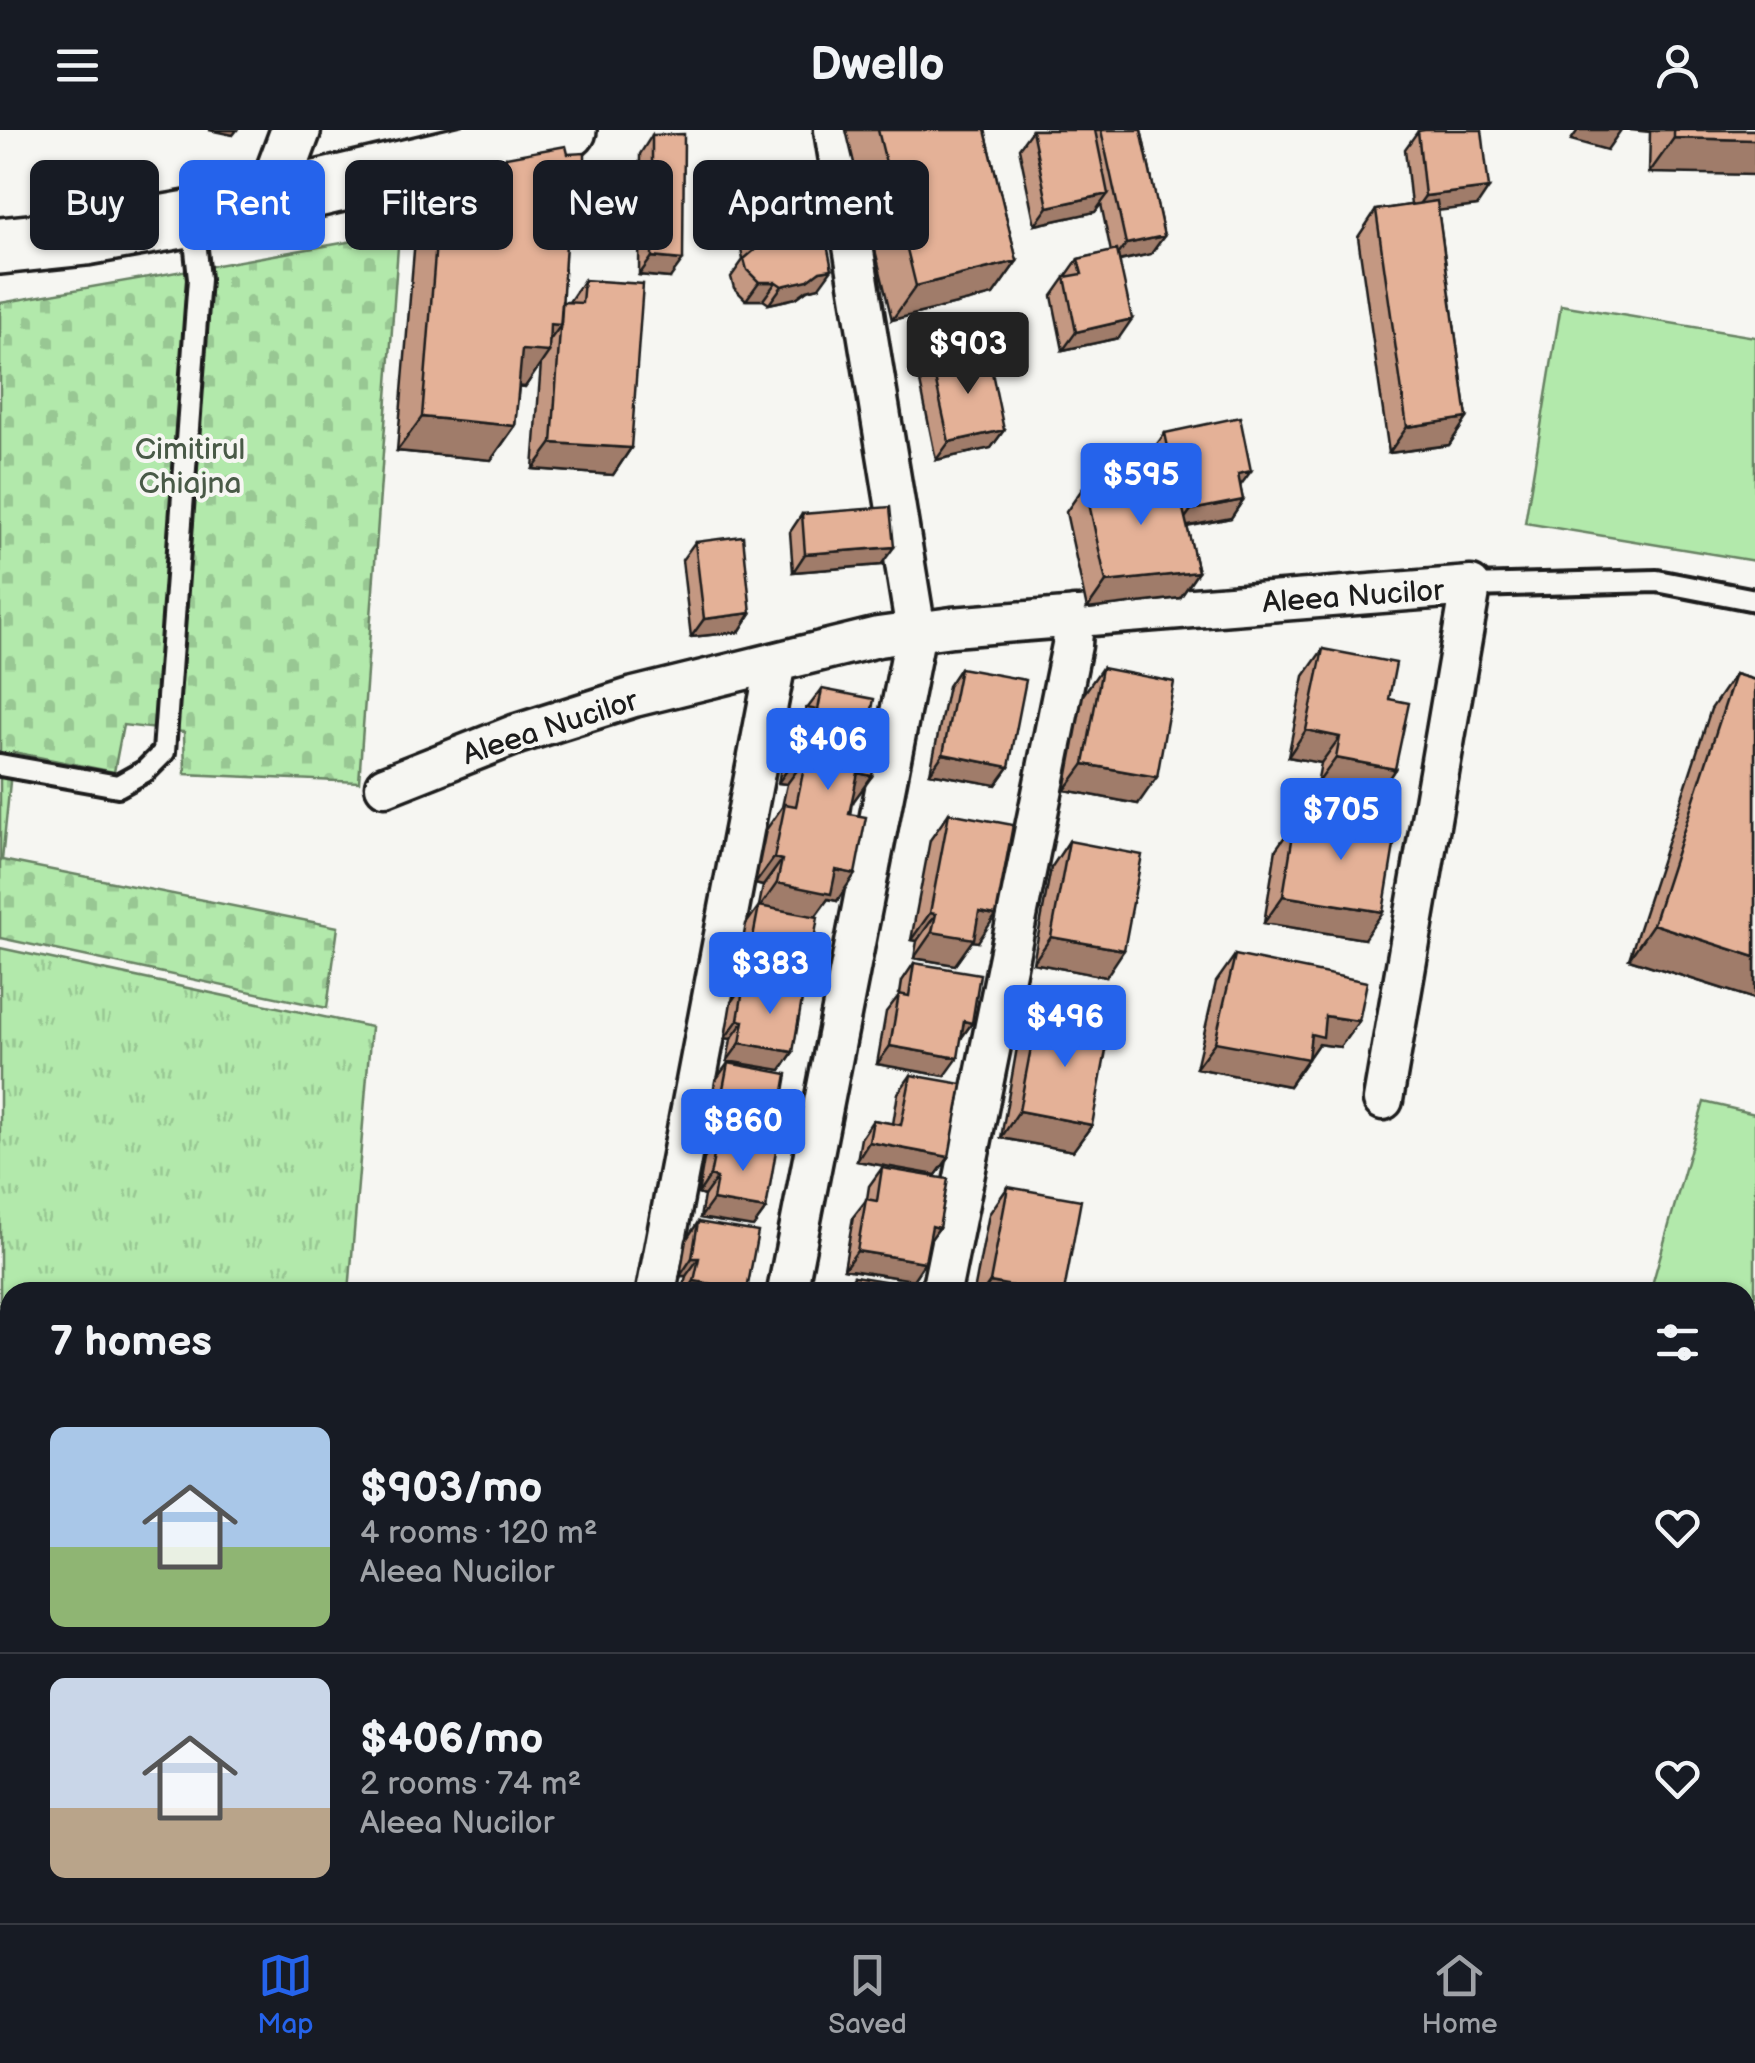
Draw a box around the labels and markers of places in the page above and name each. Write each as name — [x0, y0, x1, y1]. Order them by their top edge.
pin: $903 — [909, 312, 1027, 397]
pin: $595 — [1082, 443, 1200, 528]
pin: $406 — [769, 708, 887, 793]
pin: $705 — [1282, 778, 1400, 863]
pin: $383 — [711, 932, 829, 1017]
pin: $496 — [1006, 985, 1124, 1070]
pin: $860 — [684, 1089, 802, 1174]

